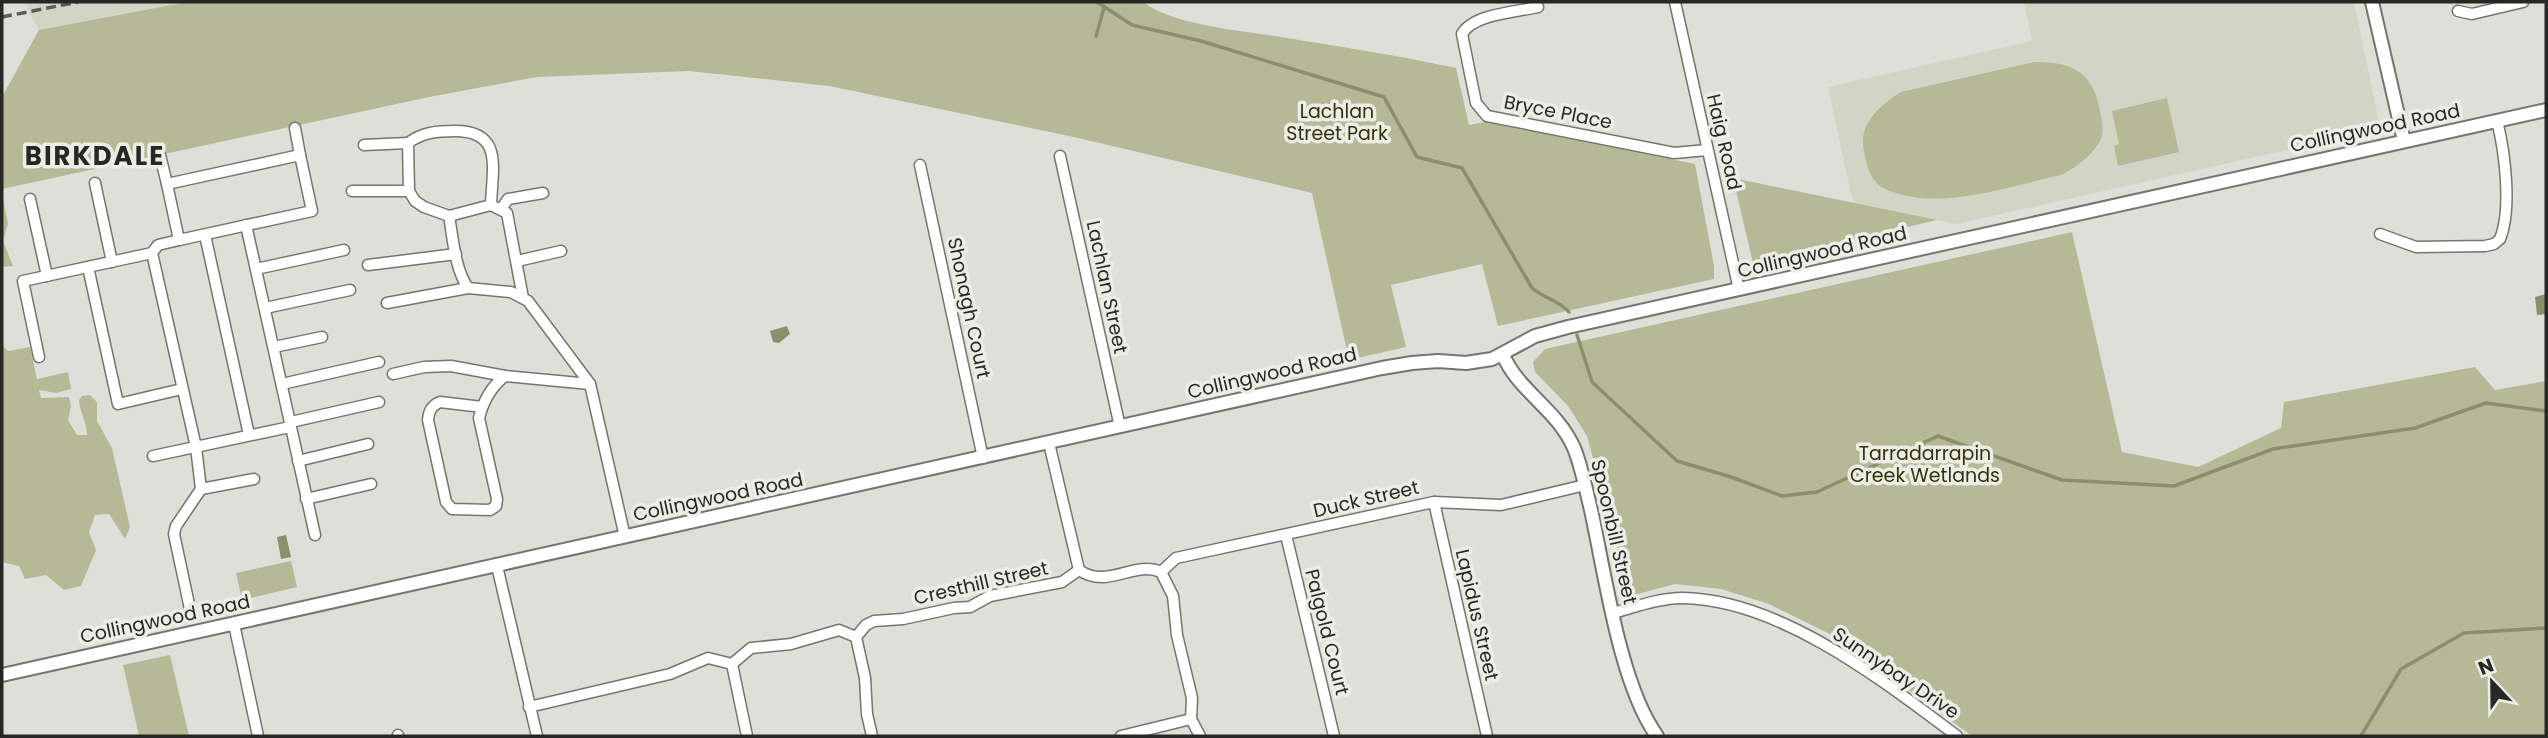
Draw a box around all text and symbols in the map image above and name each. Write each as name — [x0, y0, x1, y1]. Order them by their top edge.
street label: Bryce Place — [1502, 88, 1614, 136]
street label: Haig Road — [1700, 91, 1748, 193]
street label: Collingwood Road — [2288, 97, 2462, 159]
park label: Lachlan Street Park — [1286, 98, 1388, 147]
district label: BIRKDALE — [25, 138, 165, 174]
street label: Lachlan Street — [1080, 218, 1134, 356]
street label: Collingwood Road — [1735, 219, 1909, 285]
street label: Shonagh Court — [941, 235, 997, 381]
street label: Collingwood Road — [1185, 340, 1359, 406]
park label: Tarradarrapin Creek Wetlands — [1850, 440, 2000, 489]
street label: Spoonbill Street — [1584, 457, 1644, 607]
street label: Collingwood Road — [631, 466, 805, 528]
street label: Duck Street — [1311, 474, 1422, 524]
street label: Lapidus Street — [1449, 547, 1505, 683]
street label: Cresthill Street — [911, 554, 1051, 612]
street label: Palgold Court — [1298, 566, 1356, 698]
street label: Collingwood Road — [78, 588, 252, 650]
street label: Sunnybay Drive — [1827, 621, 1965, 725]
north arrow — [2457, 647, 2527, 717]
text: N — [2474, 652, 2498, 682]

